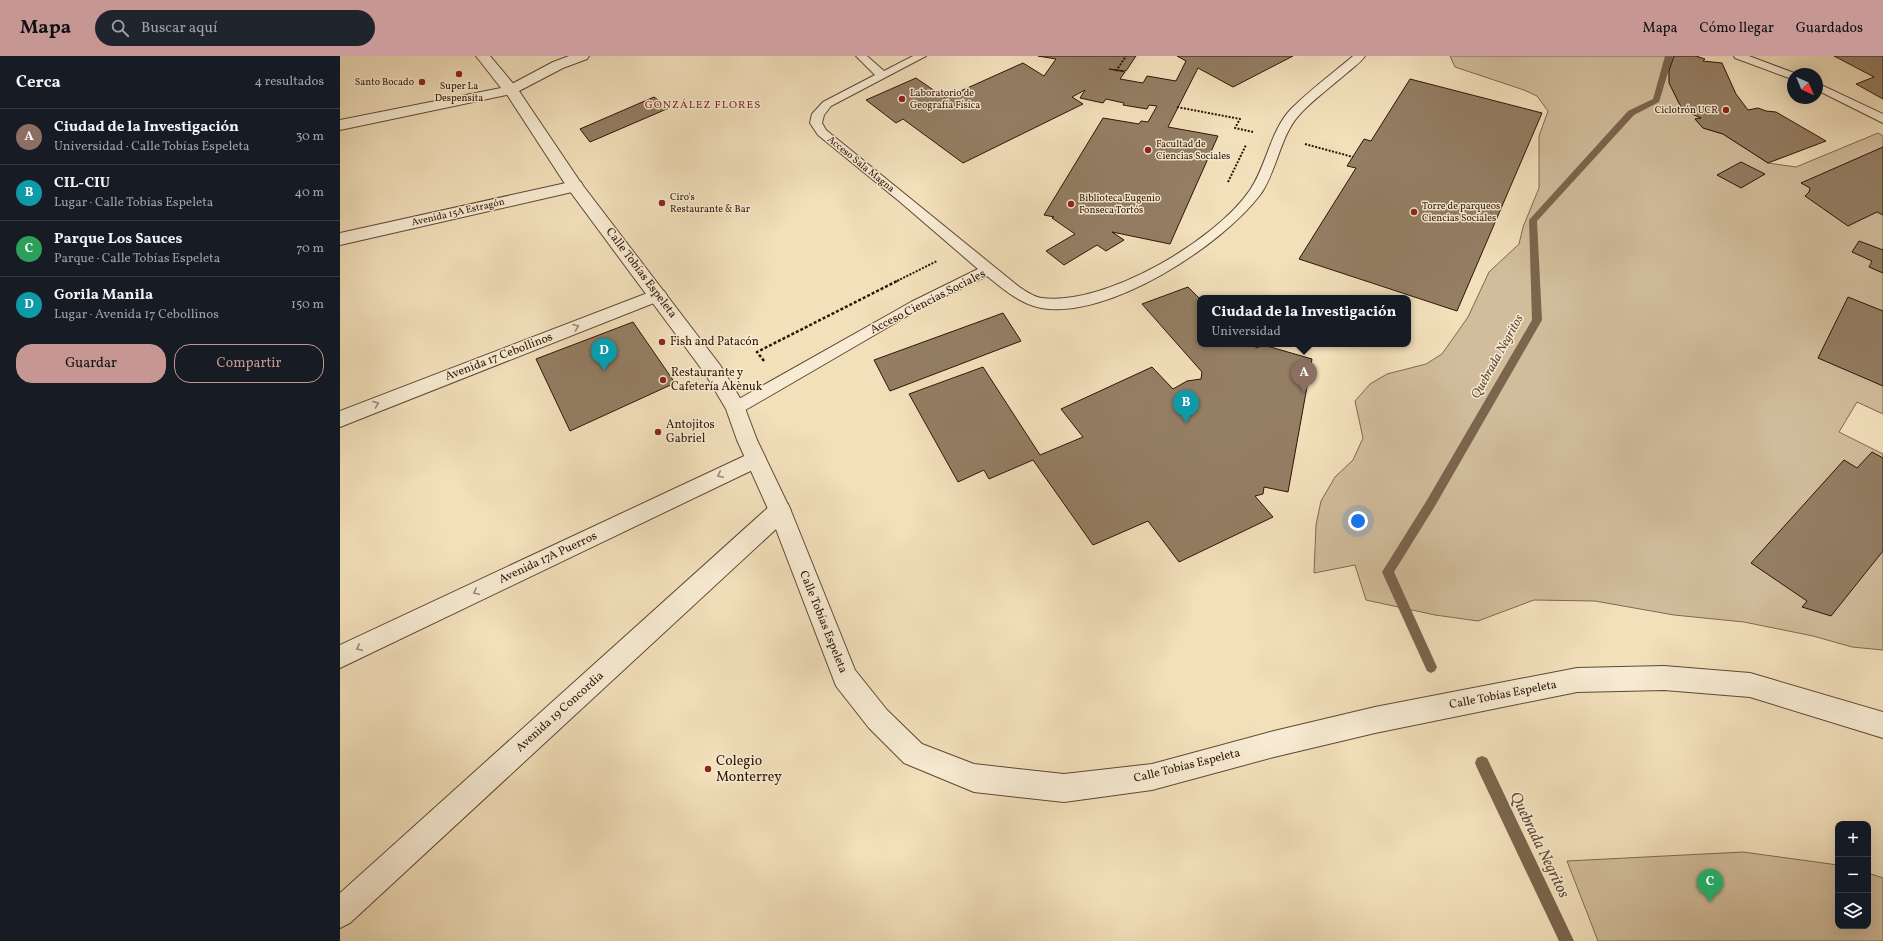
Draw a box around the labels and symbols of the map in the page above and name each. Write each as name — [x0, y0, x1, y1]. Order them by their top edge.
north arrow — [1787, 68, 1823, 104]
marker: Super La Despensita — [454, 69, 464, 79]
place label: Santo Bocado — [355, 75, 414, 89]
marker: Santo Bocado — [417, 77, 427, 87]
place label: Super La Despensita — [435, 79, 483, 105]
place label: Laboratorio de Geografía Física — [910, 86, 980, 112]
marker: Laboratorio de Geografía Física — [897, 94, 907, 104]
district label: GONZÁLEZ FLORES — [645, 98, 761, 113]
place label: Ciclotrón UCR — [1655, 103, 1718, 117]
marker: Ciclotrón UCR — [1721, 105, 1731, 115]
street label: Acceso Sala Magna — [824, 132, 898, 196]
place label: Facultad de Ciencias Sociales — [1156, 137, 1230, 163]
marker: Facultad de Ciencias Sociales — [1143, 145, 1153, 155]
place label: Ciro's Restaurante & Bar — [670, 190, 750, 216]
place label: Biblioteca Eugenio Fonseca Tortós — [1079, 191, 1160, 217]
street label: Avenida 15A Estragón — [410, 194, 506, 230]
marker: Ciro's Restaurante & Bar — [657, 198, 667, 208]
marker: Biblioteca Eugenio Fonseca Tortós — [1066, 199, 1076, 209]
place label: Torre de parqueos Ciencias Sociales — [1422, 199, 1500, 225]
marker: Torre de parqueos Ciencias Sociales — [1409, 207, 1419, 217]
street label: Calle Tobías Espeleta — [602, 225, 680, 321]
street label: Acceso Ciencias Sociales — [867, 266, 989, 338]
water label: Quebrada Negritos — [1467, 311, 1529, 403]
one-way arrow — [572, 323, 579, 331]
street label: Avenida 17 Cebollinos — [443, 329, 555, 385]
place label: Fish and Patacón — [670, 334, 759, 350]
marker: Fish and Patacón — [657, 337, 667, 347]
pin: D — [591, 338, 617, 371]
pin: A — [1291, 360, 1317, 393]
place label: Restaurante y Cafetería Akènuk — [671, 365, 763, 395]
marker: Restaurante y Cafetería Akènuk — [658, 375, 668, 385]
pin: B — [1173, 390, 1199, 423]
one-way arrow — [373, 401, 380, 409]
place label: Antojitos Gabriel — [666, 417, 715, 447]
marker: Antojitos Gabriel — [653, 427, 663, 437]
one-way arrow — [717, 470, 724, 478]
your location — [1348, 511, 1368, 531]
street label: Avenida 17A Puerros — [496, 528, 600, 588]
street label: Calle Tobías Espeleta — [795, 568, 851, 676]
one-way arrow — [473, 587, 481, 595]
one-way arrow — [356, 643, 363, 650]
street label: Avenida 19 Concordia — [513, 668, 607, 756]
street label: Calle Tobías Espeleta — [1448, 677, 1558, 713]
street label: Calle Tobías Espeleta — [1132, 745, 1242, 787]
place label: Colegio Monterrey — [716, 752, 782, 787]
marker: Colegio Monterrey — [703, 764, 713, 774]
water label: Quebrada Negritos — [1504, 788, 1574, 902]
pin: C — [1697, 869, 1723, 902]

